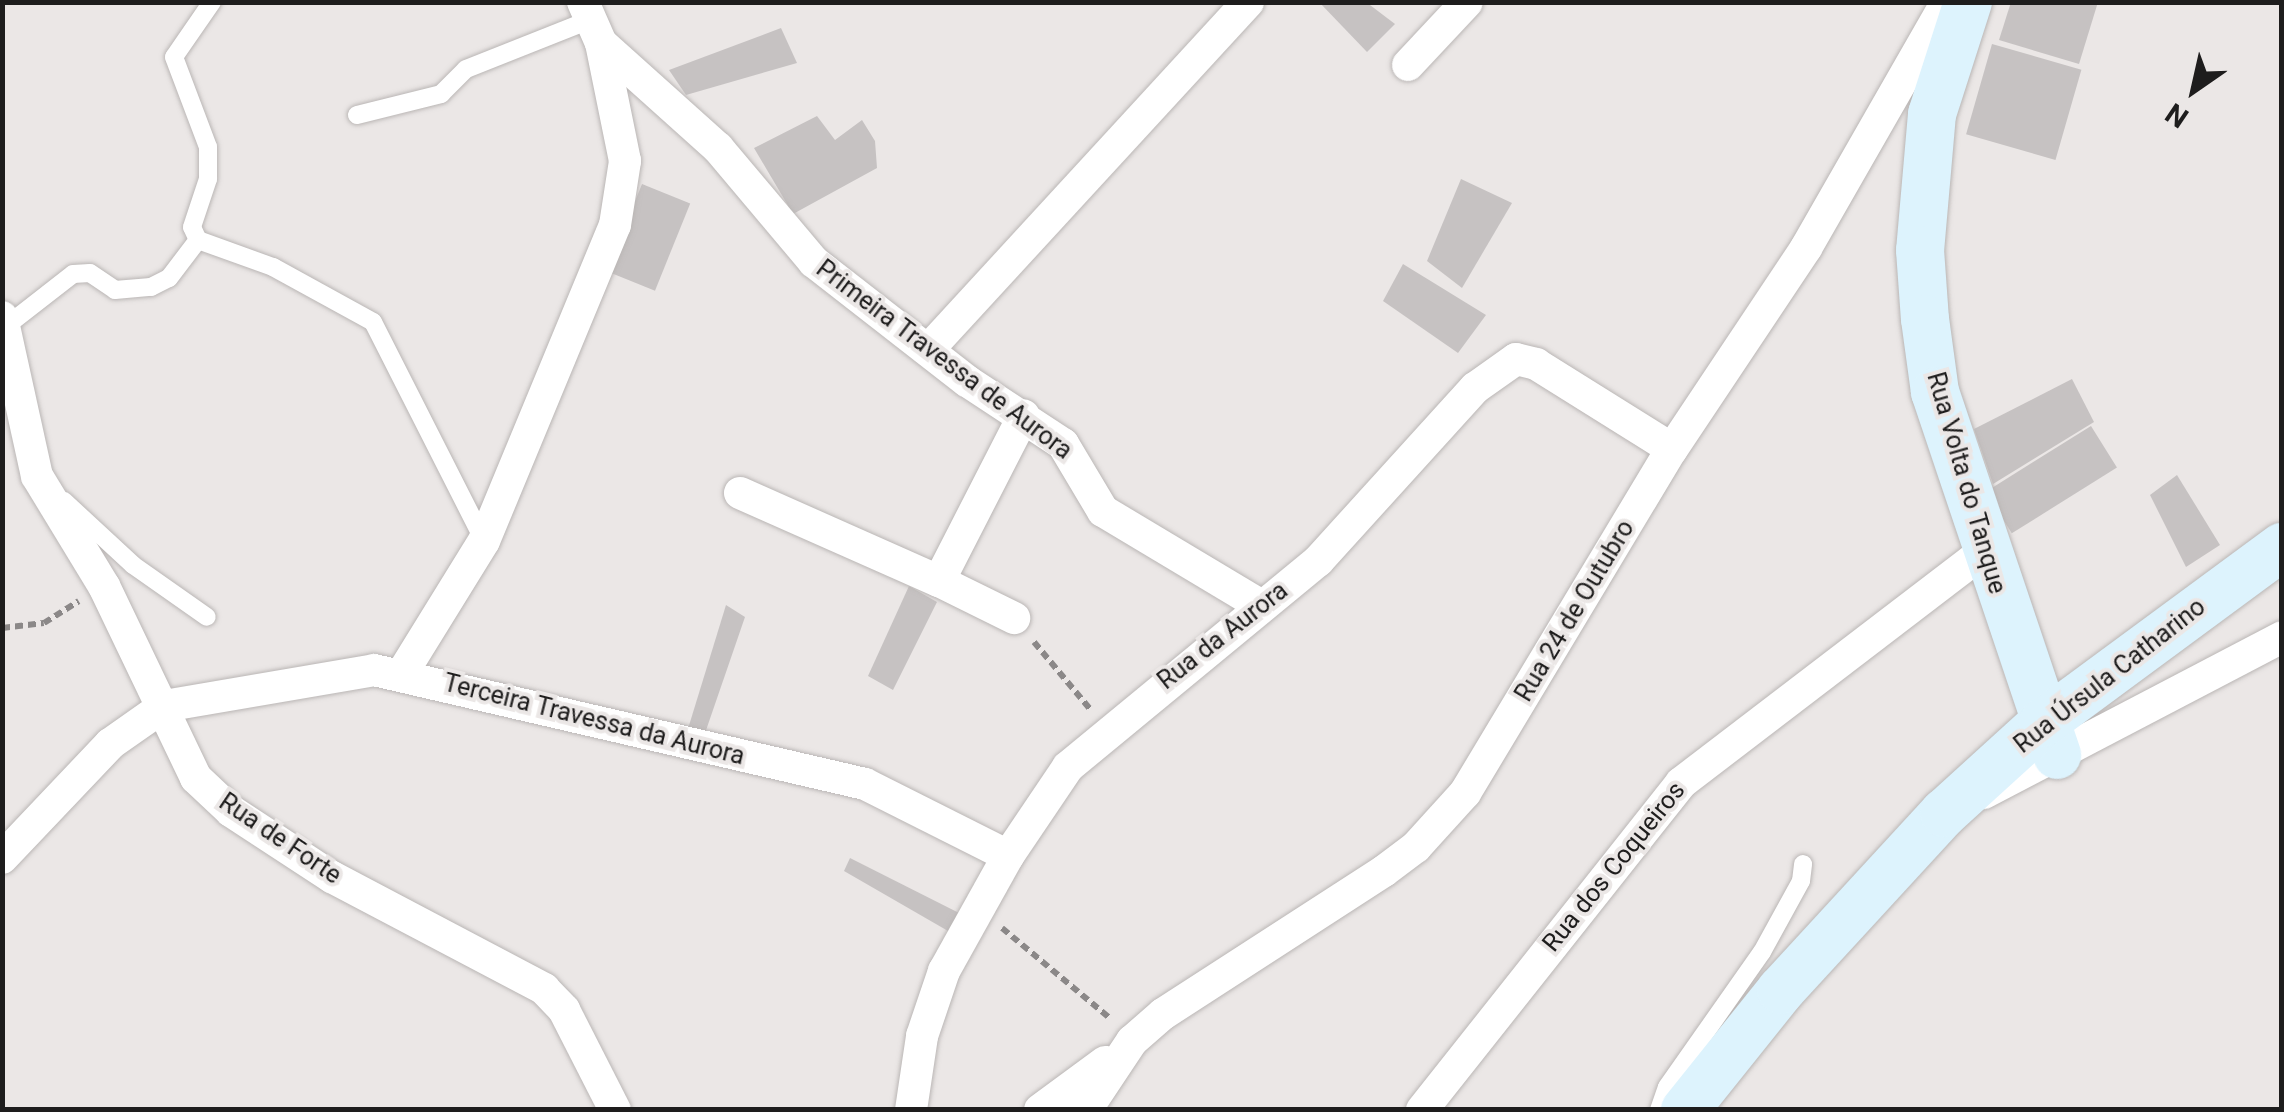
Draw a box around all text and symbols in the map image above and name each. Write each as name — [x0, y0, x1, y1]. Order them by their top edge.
north arrow — [2144, 40, 2244, 140]
text: N — [2160, 96, 2194, 134]
street label: Primeira Travessa de Aurora — [810, 254, 1078, 466]
street label: Rua Volta do Tanque — [1920, 369, 2012, 597]
street label: Rua 24 de Outubro — [1509, 515, 1641, 707]
street label: Rua da Aurora — [1152, 576, 1294, 696]
street label: Rua Úrsula Catharino — [2008, 592, 2212, 760]
street label: Terceira Travessa da Aurora — [440, 668, 748, 772]
street label: Rua dos Coqueiros — [1536, 776, 1692, 958]
street label: Rua de Forte — [213, 787, 347, 891]

